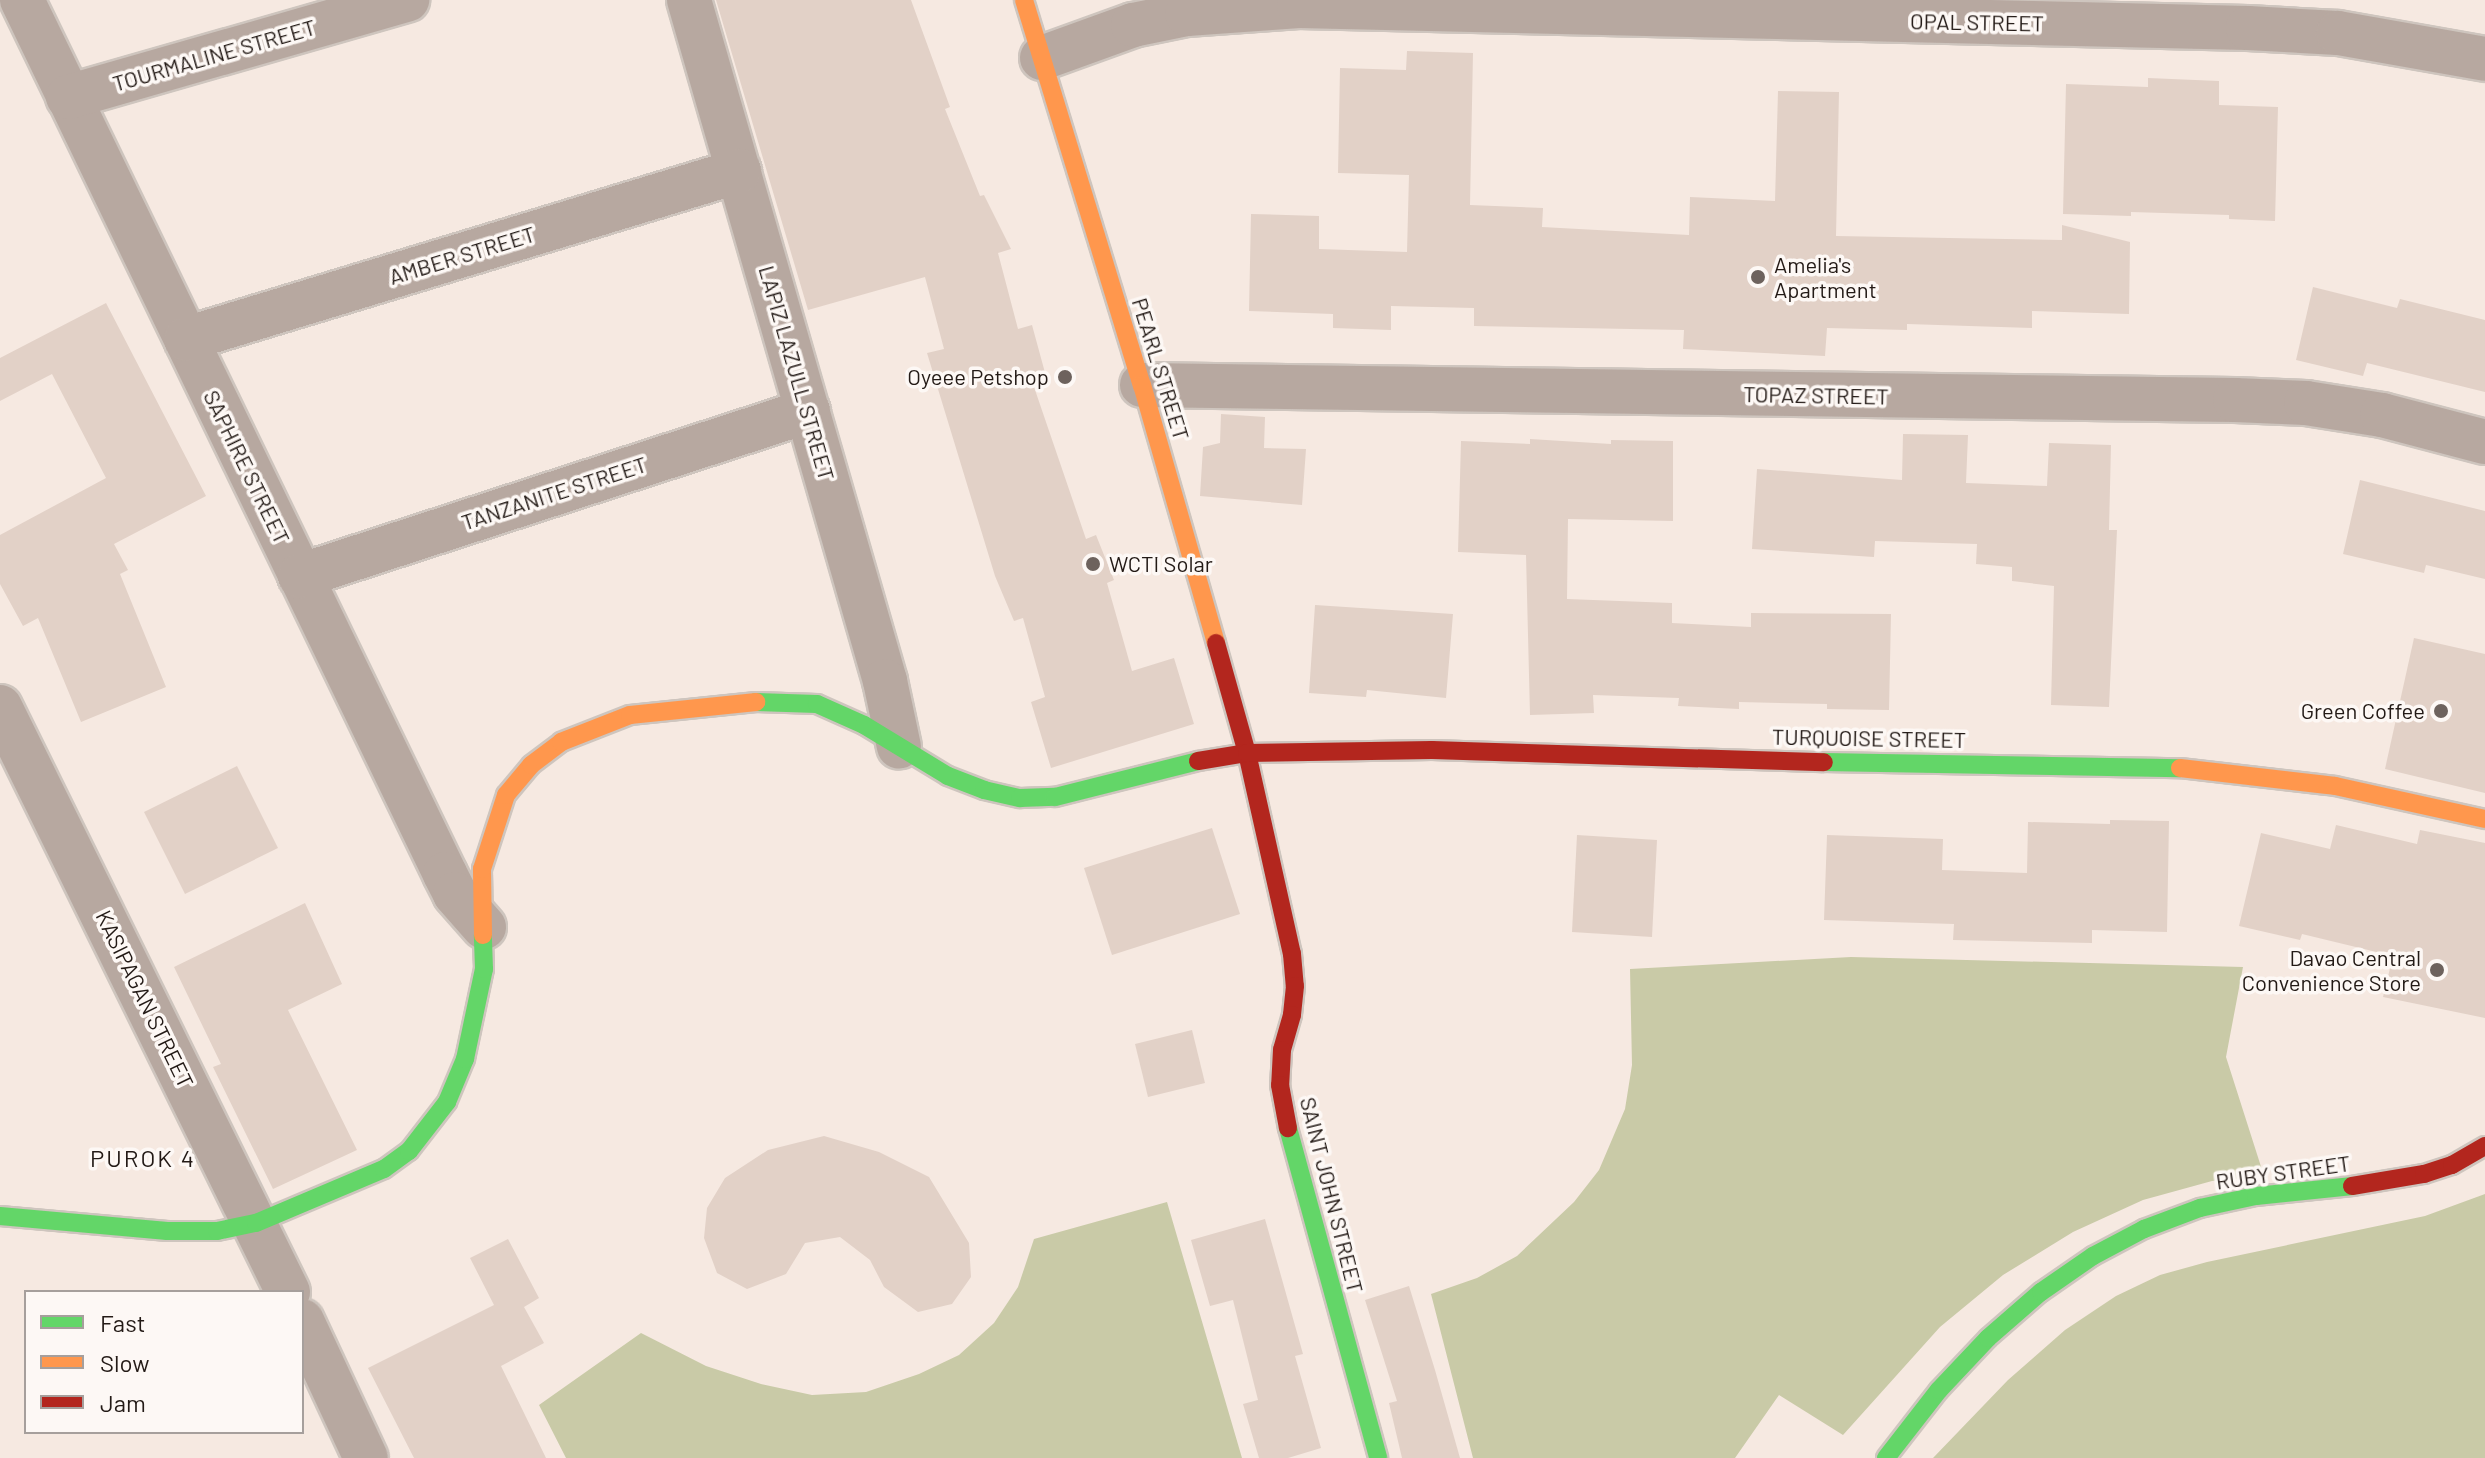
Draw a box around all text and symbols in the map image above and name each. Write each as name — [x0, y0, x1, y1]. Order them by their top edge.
street label: OPAL STREET — [1910, 8, 2044, 36]
street label: TOURMALINE STREET — [109, 13, 319, 97]
street label: AMBER STREET — [386, 220, 538, 290]
place label: Amelia's Apartment — [1774, 251, 1877, 302]
street label: LAPIZ LAZULL STREET — [754, 262, 840, 484]
marker: Amelia's Apartment — [1749, 268, 1767, 286]
street label: PEARL STREET — [1127, 295, 1195, 443]
place label: Oyeee Petshop — [907, 364, 1049, 390]
marker: Oyeee Petshop — [1056, 368, 1074, 386]
street label: TOPAZ STREET — [1743, 381, 1889, 409]
street label: SAPHIRE STREET — [198, 386, 296, 548]
street label: TANZANITE STREET — [458, 451, 650, 535]
place label: WCTI Solar — [1109, 551, 1213, 577]
marker: WCTI Solar — [1084, 555, 1102, 573]
place label: Green Coffee — [2301, 698, 2425, 724]
marker: Green Coffee — [2432, 702, 2450, 720]
street label: TURQUOISE STREET — [1772, 723, 1966, 753]
street label: KASIPAGAN STREET — [91, 906, 199, 1092]
place label: Davao Central Convenience Store — [2242, 944, 2421, 996]
marker: Davao Central Convenience Store — [2428, 961, 2446, 979]
street label: SAINT JOHN STREET — [1295, 1094, 1369, 1296]
district label: PUROK 4 — [90, 1144, 196, 1172]
street label: RUBY STREET — [2214, 1149, 2352, 1195]
legend — [24, 1290, 304, 1434]
text: Fast — [100, 1308, 145, 1337]
text: Slow — [100, 1348, 149, 1377]
text: Jam — [100, 1388, 146, 1417]

